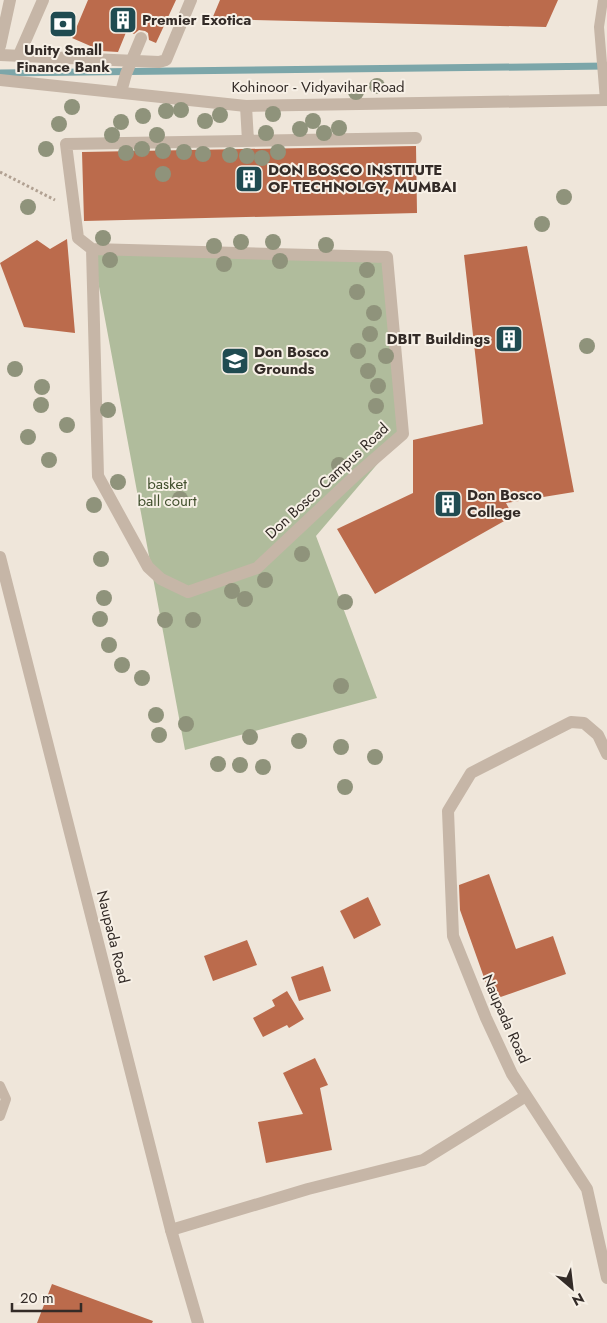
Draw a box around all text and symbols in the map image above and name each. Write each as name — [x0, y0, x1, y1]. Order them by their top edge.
building icon: Premier Exotica — [108, 5, 138, 35]
bank icon: Unity Small Finance Bank — [48, 9, 78, 39]
place label: Premier Exotica — [142, 9, 251, 31]
place label: Unity Small Finance Bank — [16, 39, 110, 78]
street label: Kohinoor - Vidyavihar Road — [231, 76, 405, 98]
place label: DON BOSCO INSTITUTE OF TECHNOLGY, MUMBAI — [268, 159, 457, 198]
building icon: DON BOSCO INSTITUTE OF TECHNOLGY, MUMBAI — [234, 164, 264, 194]
building icon: DBIT Buildings — [494, 324, 524, 354]
place label: DBIT Buildings — [387, 328, 490, 350]
place label: Don Bosco Grounds — [254, 341, 329, 380]
school or university icon: Don Bosco Grounds — [220, 346, 250, 376]
street label: Don Bosco Campus Road — [260, 418, 394, 544]
park label: basket ball court — [137, 473, 197, 512]
place label: Don Bosco College — [467, 484, 542, 523]
building icon: Don Bosco College — [433, 489, 463, 519]
street label: Naupada Road — [91, 888, 135, 986]
street label: Naupada Road — [477, 971, 535, 1067]
north arrow — [547, 1263, 597, 1313]
scale bar — [12, 1280, 81, 1312]
text: 20 m — [20, 1287, 54, 1309]
text: N — [568, 1288, 588, 1311]

